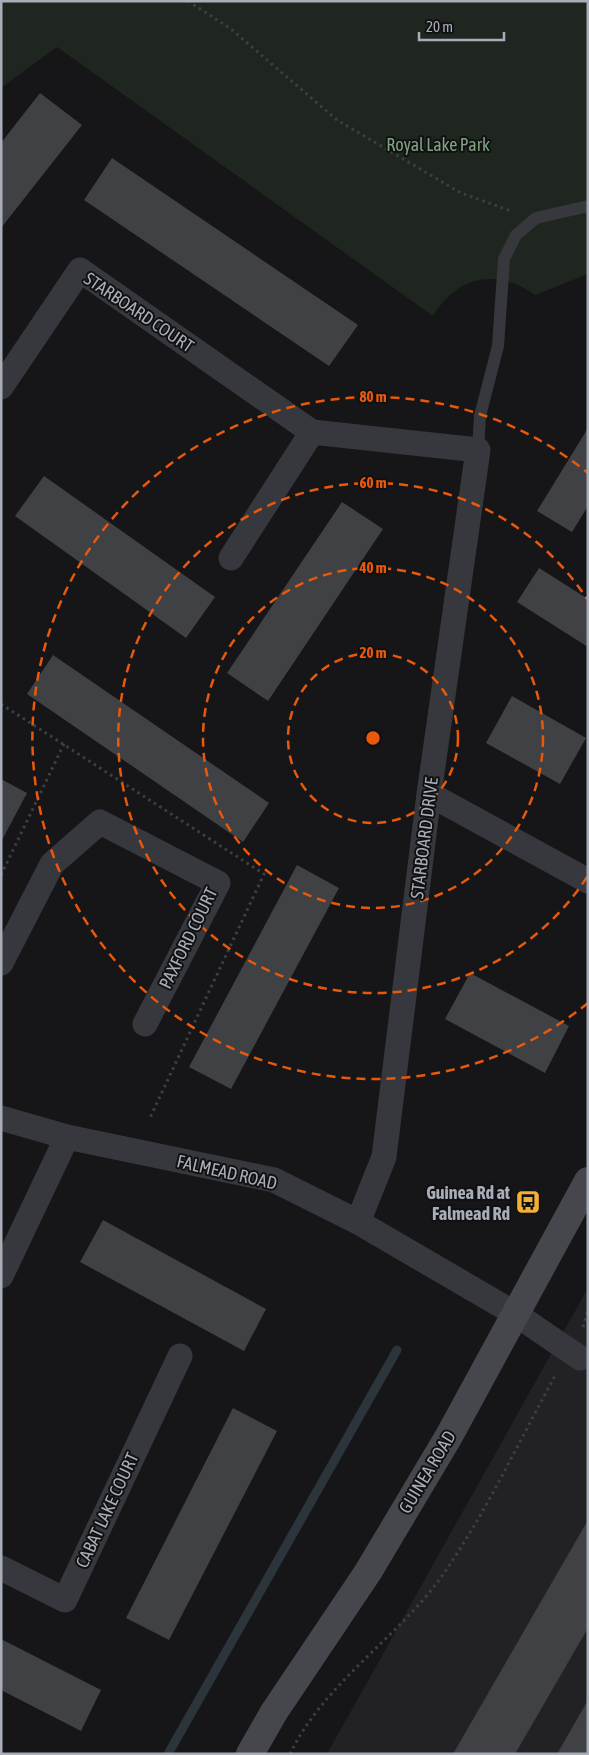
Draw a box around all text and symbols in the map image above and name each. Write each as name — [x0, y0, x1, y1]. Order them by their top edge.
scale bar — [419, 10, 504, 42]
text: 20 m — [426, 18, 453, 35]
park label: Royal Lake Park — [386, 134, 490, 155]
street label: STARBOARD COURT — [80, 268, 198, 356]
text: 80 m — [360, 388, 387, 405]
text: 60 m — [360, 474, 387, 491]
text: 40 m — [359, 559, 387, 576]
text: 20 m — [360, 644, 387, 661]
centre of rings — [364, 729, 382, 747]
street label: STARBOARD DRIVE — [406, 776, 442, 900]
street label: PAXFORD COURT — [154, 884, 222, 992]
street label: FALMEAD ROAD — [175, 1150, 279, 1194]
place label: Guinea Rd at Falmead Rd — [426, 1182, 511, 1224]
bus stop icon: Guinea Rd at Falmead Rd — [515, 1189, 541, 1215]
street label: GUINEA ROAD — [394, 1427, 460, 1517]
street label: CABAT LAKE COURT — [71, 1449, 143, 1571]

